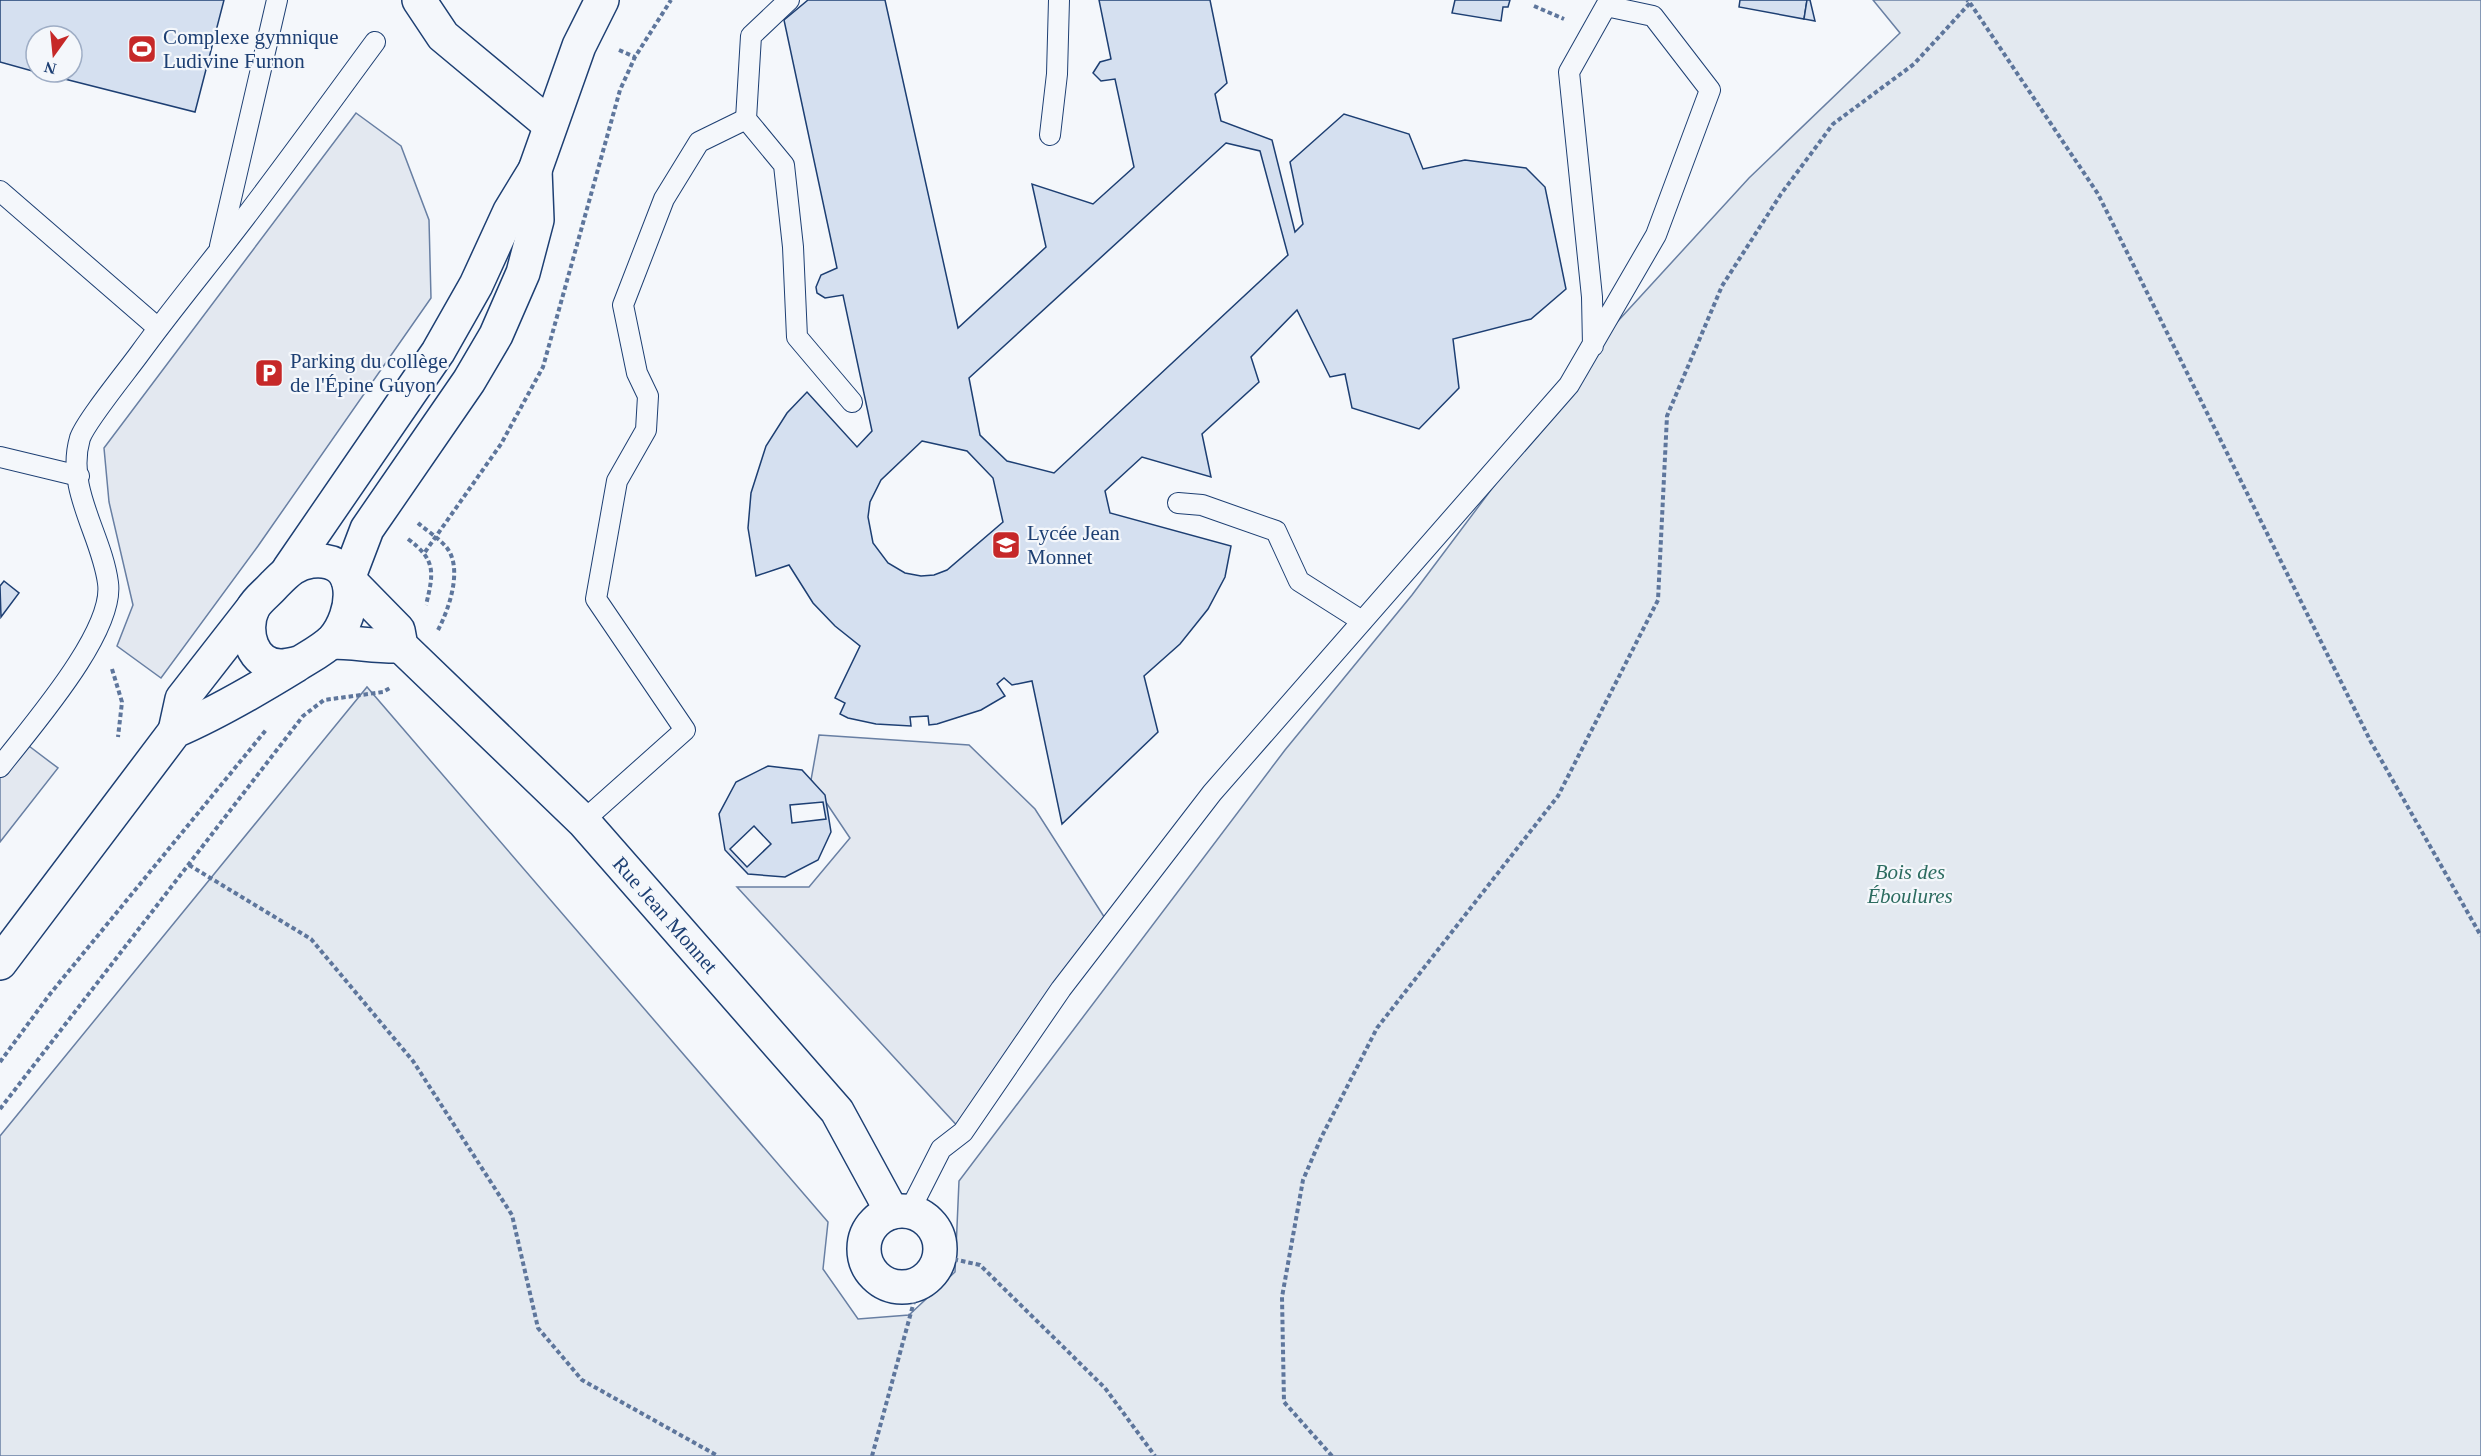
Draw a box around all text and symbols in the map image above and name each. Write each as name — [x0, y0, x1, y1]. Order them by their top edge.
north arrow — [24, 24, 84, 84]
place label: Complexe gymnique Ludivine Furnon — [163, 25, 339, 73]
sports icon: Complexe gymnique Ludivine Furnon — [126, 33, 158, 65]
text: N — [42, 58, 58, 78]
place label: Parking du collège de l'Épine Guyon — [290, 349, 447, 397]
parking icon: Parking du collège de l'Épine Guyon — [253, 357, 285, 389]
place label: Lycée Jean Monnet — [1027, 521, 1120, 569]
school or university icon: Lycée Jean Monnet — [990, 529, 1022, 561]
street label: Rue Jean Monnet — [608, 852, 723, 978]
park label: Bois des Éboulures — [1866, 860, 1953, 908]

